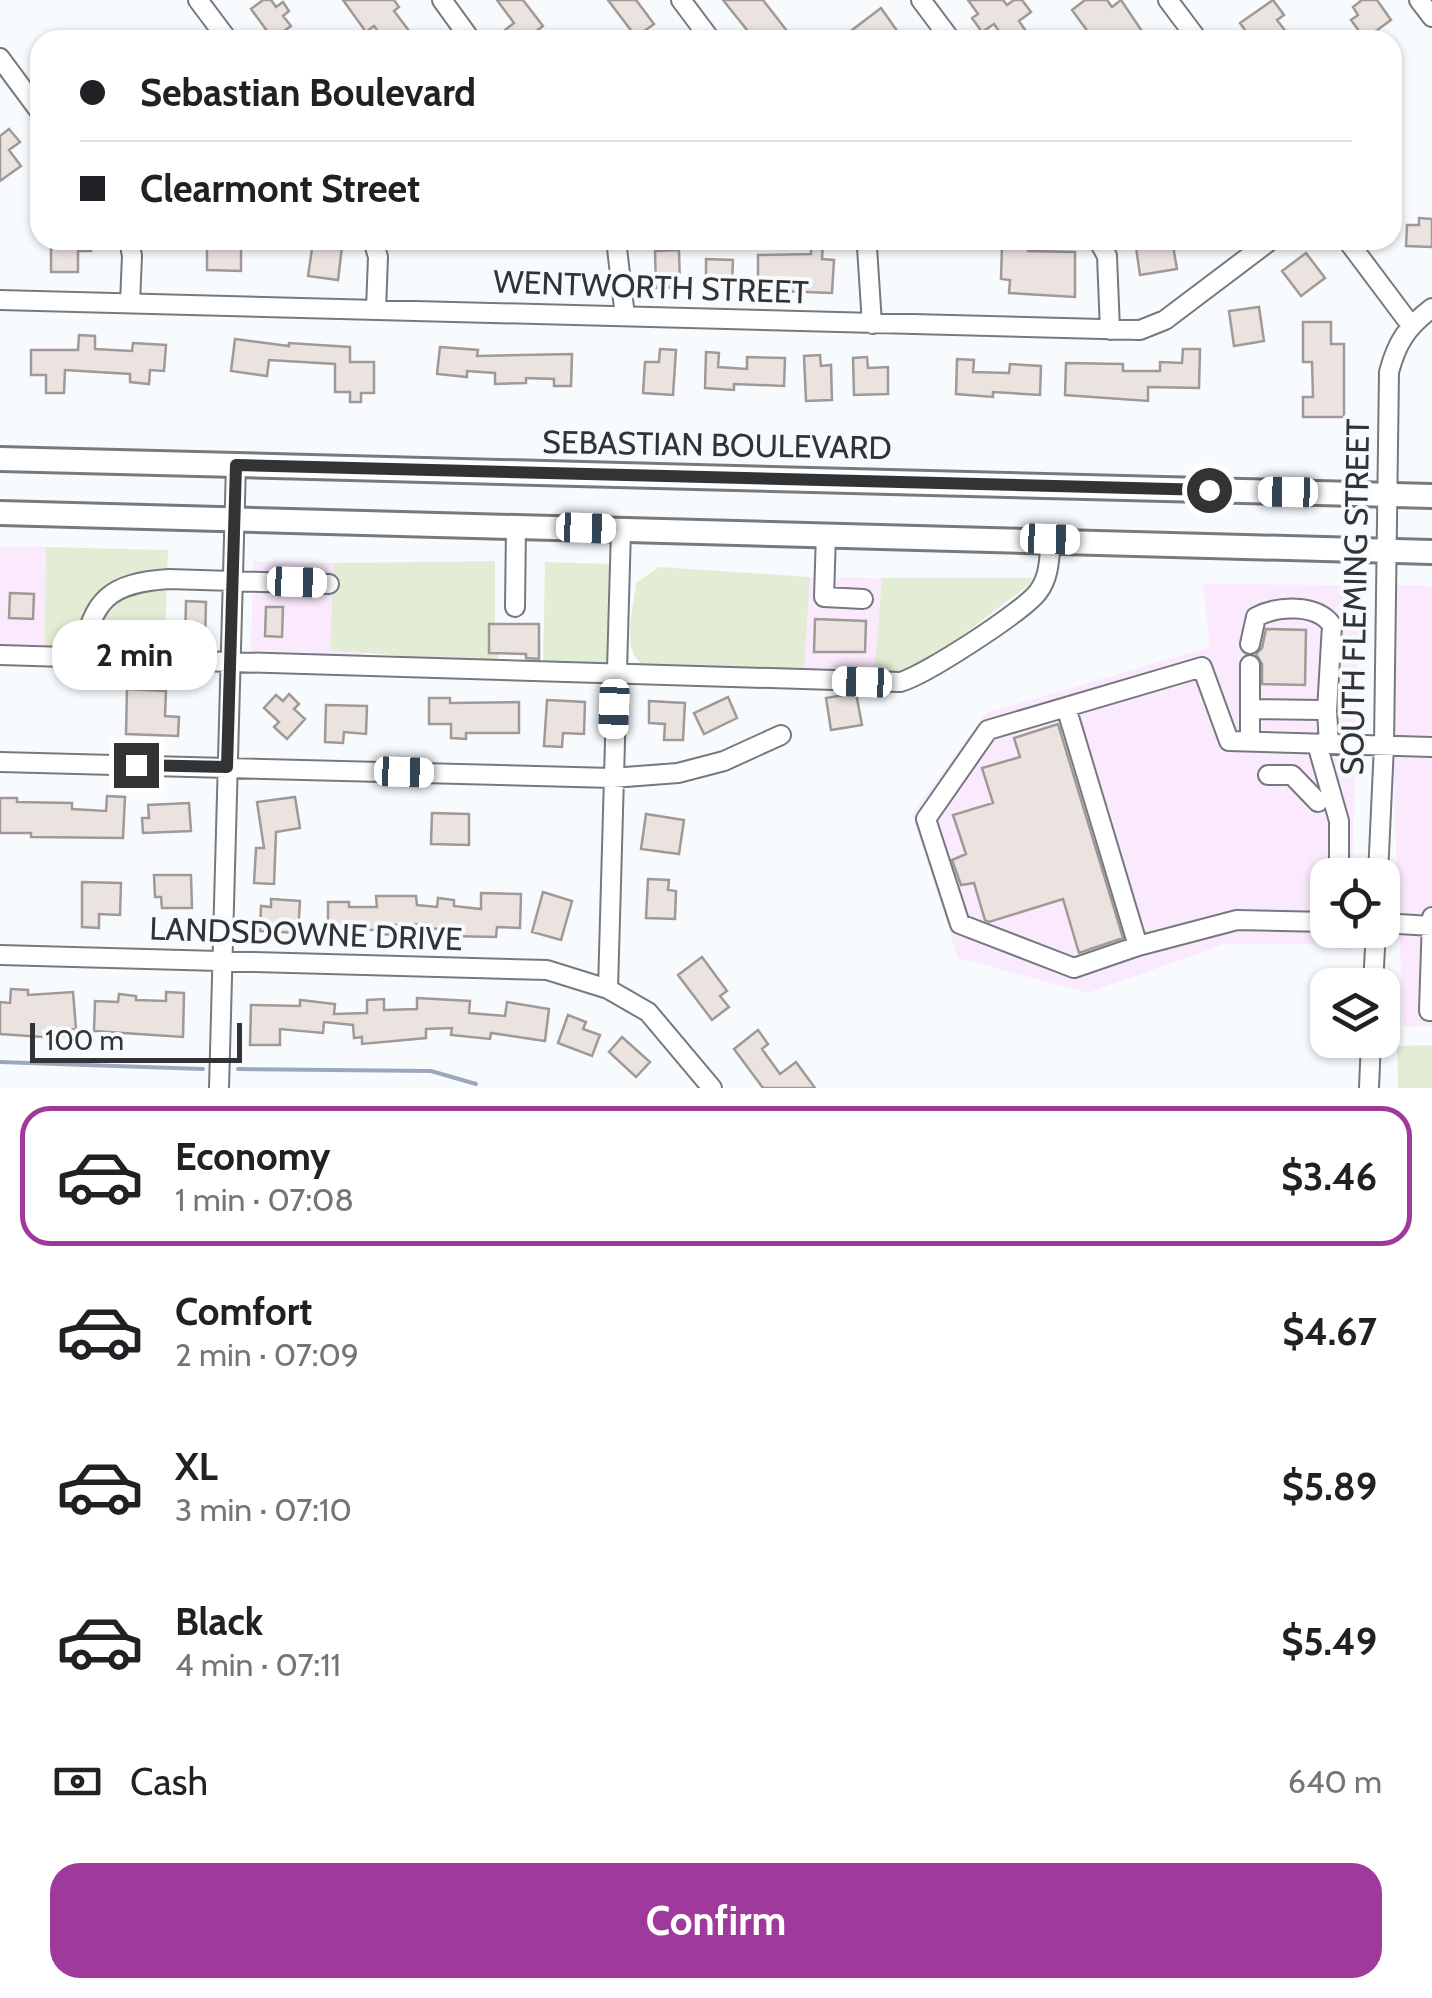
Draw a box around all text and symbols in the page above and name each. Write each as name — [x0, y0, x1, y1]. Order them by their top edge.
text: Sebastian Boulevard — [140, 69, 476, 116]
text: Clearmont Street — [140, 165, 420, 212]
street label: WENTWORTH STREET — [493, 262, 809, 311]
street label: SOUTH FLEMING STREET — [1332, 418, 1377, 776]
street label: SEBASTIAN BOULEVARD — [542, 422, 892, 467]
route start — [1187, 468, 1232, 513]
car — [1258, 476, 1318, 508]
car — [555, 512, 617, 544]
car — [1019, 523, 1081, 555]
car — [266, 566, 328, 598]
callout: 2 min — [54, 620, 218, 690]
text: 2 min — [96, 635, 173, 674]
car — [831, 666, 893, 698]
car — [598, 678, 630, 740]
route end — [114, 743, 159, 788]
car — [373, 756, 435, 788]
map controls — [1310, 858, 1400, 1058]
button: locate — [1310, 858, 1400, 948]
street label: LANDSDOWNE DRIVE — [149, 909, 463, 958]
button: layers — [1310, 968, 1400, 1058]
scale bar — [30, 1018, 242, 1062]
text: 100 m — [45, 1023, 124, 1057]
icon: car — [55, 1131, 145, 1221]
text: Economy — [175, 1133, 330, 1180]
text: $3.46 — [1281, 1153, 1377, 1200]
text: 1 min · 07:08 — [175, 1180, 354, 1219]
icon: car — [55, 1286, 145, 1376]
text: Comfort — [175, 1288, 312, 1335]
text: $4.67 — [1282, 1308, 1377, 1355]
text: 2 min · 07:09 — [175, 1335, 359, 1374]
icon: car — [55, 1441, 145, 1531]
text: XL — [175, 1443, 218, 1490]
text: $5.89 — [1282, 1463, 1377, 1510]
text: 3 min · 07:10 — [175, 1490, 352, 1529]
icon: car — [55, 1596, 145, 1686]
text: Black — [175, 1598, 263, 1645]
text: $5.49 — [1281, 1618, 1377, 1665]
text: 4 min · 07:11 — [175, 1645, 341, 1684]
icon: cash — [50, 1754, 105, 1809]
text: Cash — [130, 1758, 208, 1805]
text: 640 m — [1288, 1762, 1382, 1801]
button: Confirm — [50, 1863, 1382, 1978]

